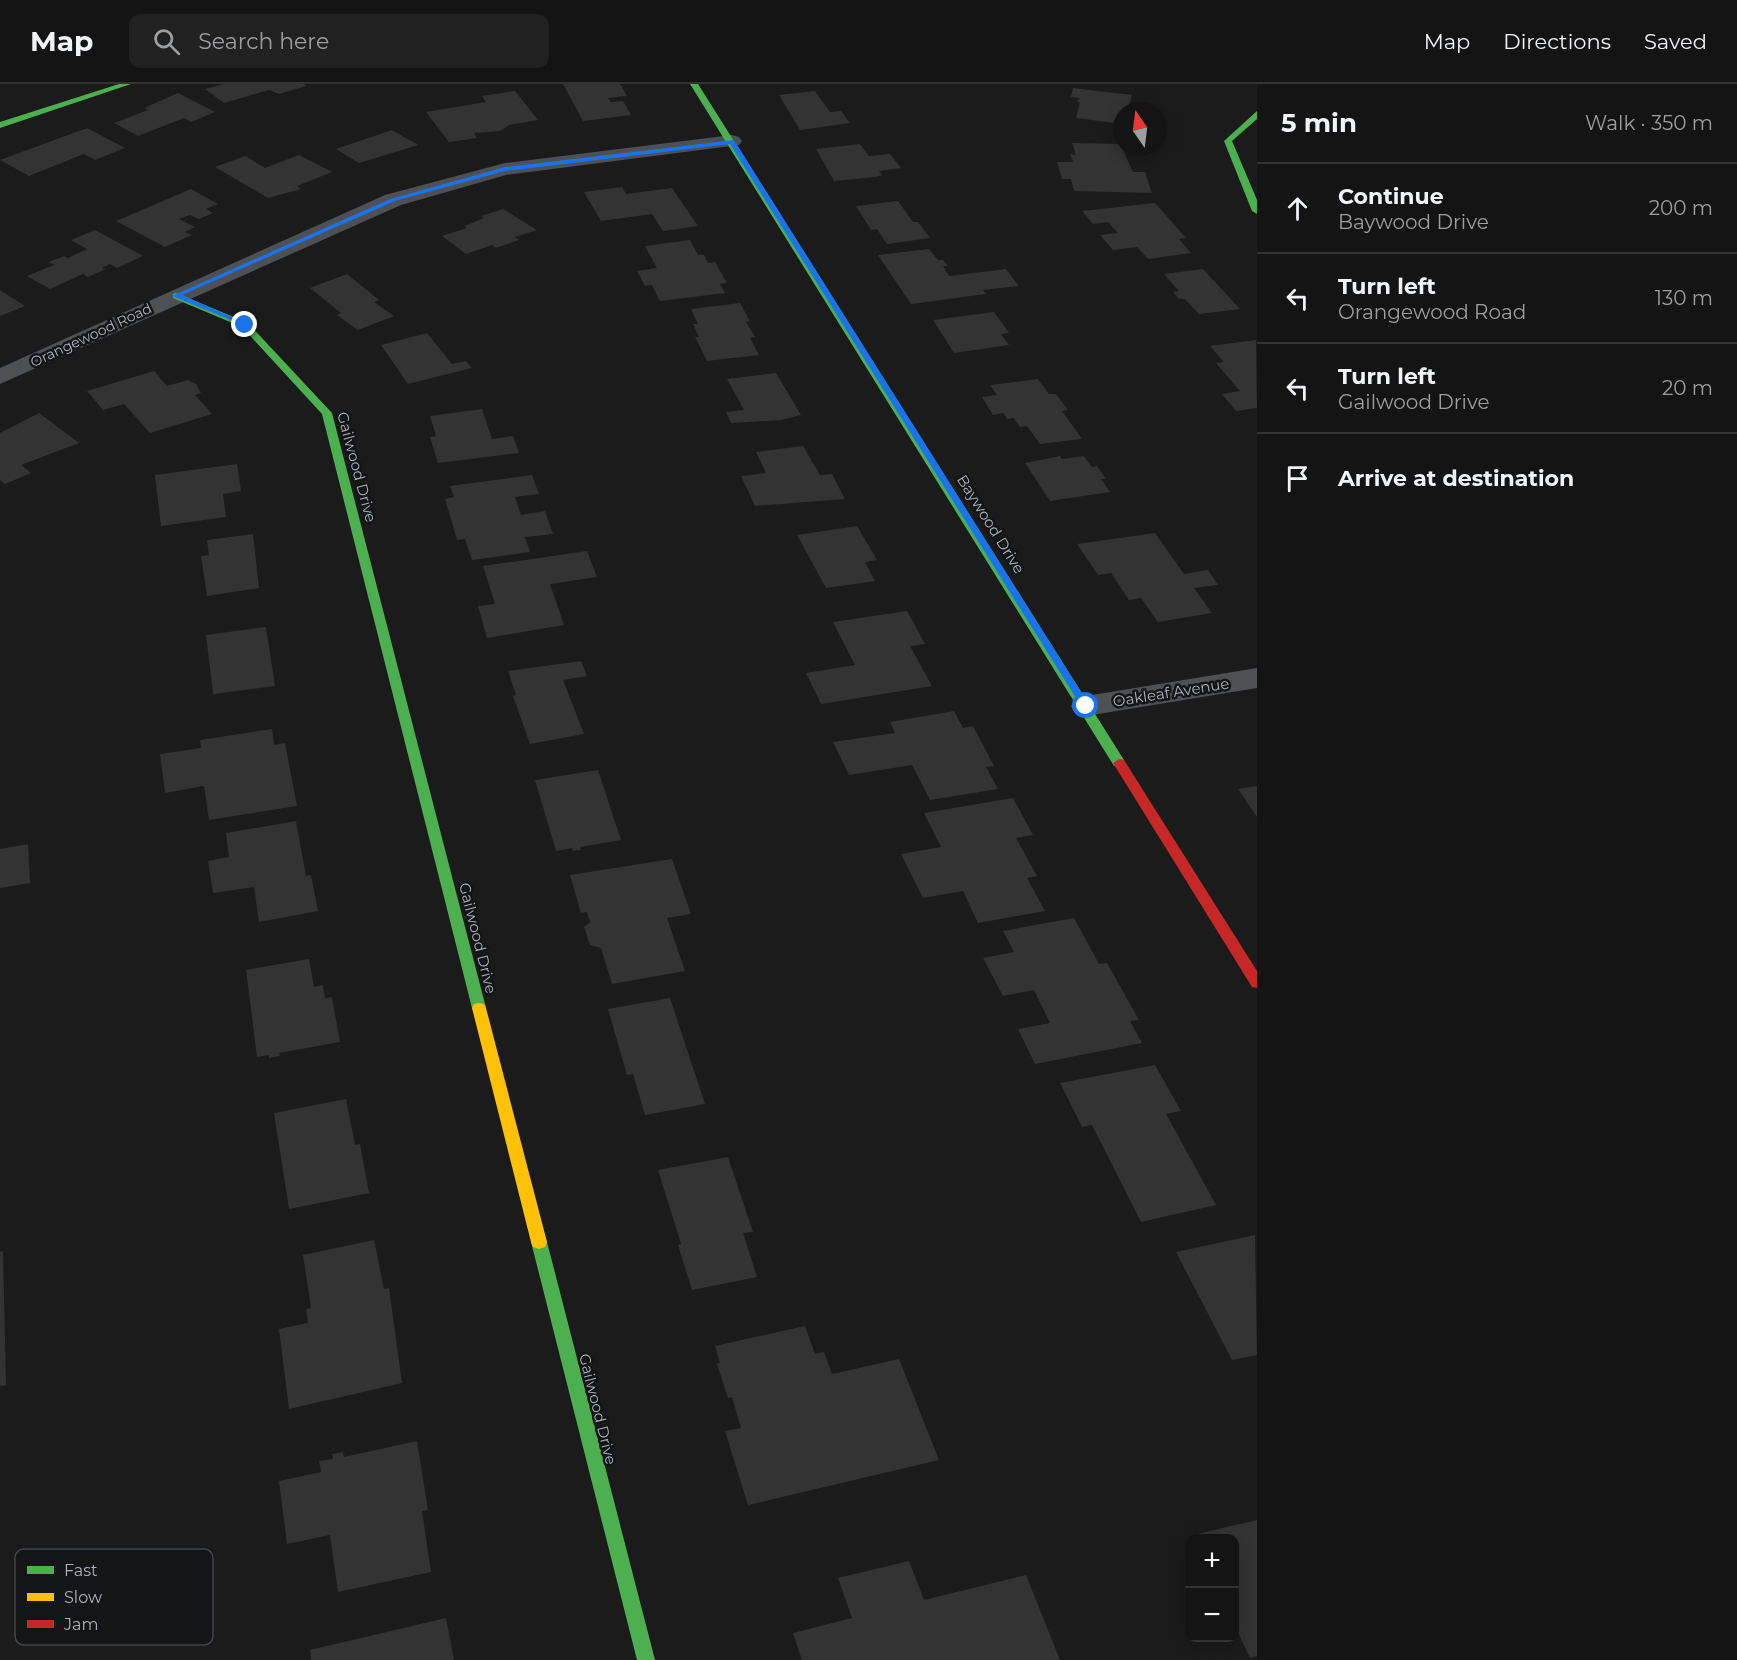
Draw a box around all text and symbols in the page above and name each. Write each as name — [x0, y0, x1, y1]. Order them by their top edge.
search box — [129, 14, 549, 68]
text: Map — [30, 24, 93, 58]
icon: search — [150, 25, 183, 58]
text: Search here — [198, 28, 329, 55]
text: Map — [1424, 29, 1470, 54]
text: Directions — [1503, 29, 1611, 54]
text: Saved — [1644, 29, 1707, 54]
north arrow — [1113, 102, 1167, 156]
text: 5 min — [1281, 107, 1357, 139]
text: Walk · 350 m — [1585, 111, 1713, 135]
text: Continue — [1338, 183, 1444, 210]
icon: ahead — [1281, 192, 1314, 225]
text: 200 m — [1649, 196, 1713, 220]
text: Baywood Drive — [1338, 210, 1489, 234]
text: Turn left — [1338, 273, 1436, 300]
icon: left — [1281, 282, 1314, 315]
text: 130 m — [1655, 286, 1713, 310]
street label: Orangewood Road — [27, 299, 155, 371]
text: Orangewood Road — [1338, 300, 1526, 324]
route end — [231, 311, 257, 337]
text: Turn left — [1338, 363, 1436, 390]
icon: left — [1281, 372, 1314, 405]
text: 20 m — [1662, 376, 1713, 400]
text: Gailwood Drive — [1338, 390, 1490, 414]
street label: Gailwood Drive — [333, 410, 381, 524]
icon: arrive — [1281, 462, 1314, 495]
text: Arrive at destination — [1338, 465, 1574, 492]
street label: Baywood Drive — [953, 471, 1029, 577]
street label: Oakleaf Avenue — [1111, 673, 1231, 711]
route start — [1072, 692, 1098, 718]
street label: Gailwood Drive — [455, 881, 501, 995]
street label: Gailwood Drive — [575, 1352, 621, 1466]
map controls — [1185, 1534, 1239, 1642]
button: + — [1185, 1534, 1239, 1588]
legend — [15, 1549, 213, 1645]
text: Fast — [64, 1561, 98, 1580]
text: Slow — [64, 1588, 102, 1607]
button: − — [1185, 1588, 1239, 1642]
text: Jam — [63, 1615, 98, 1634]

